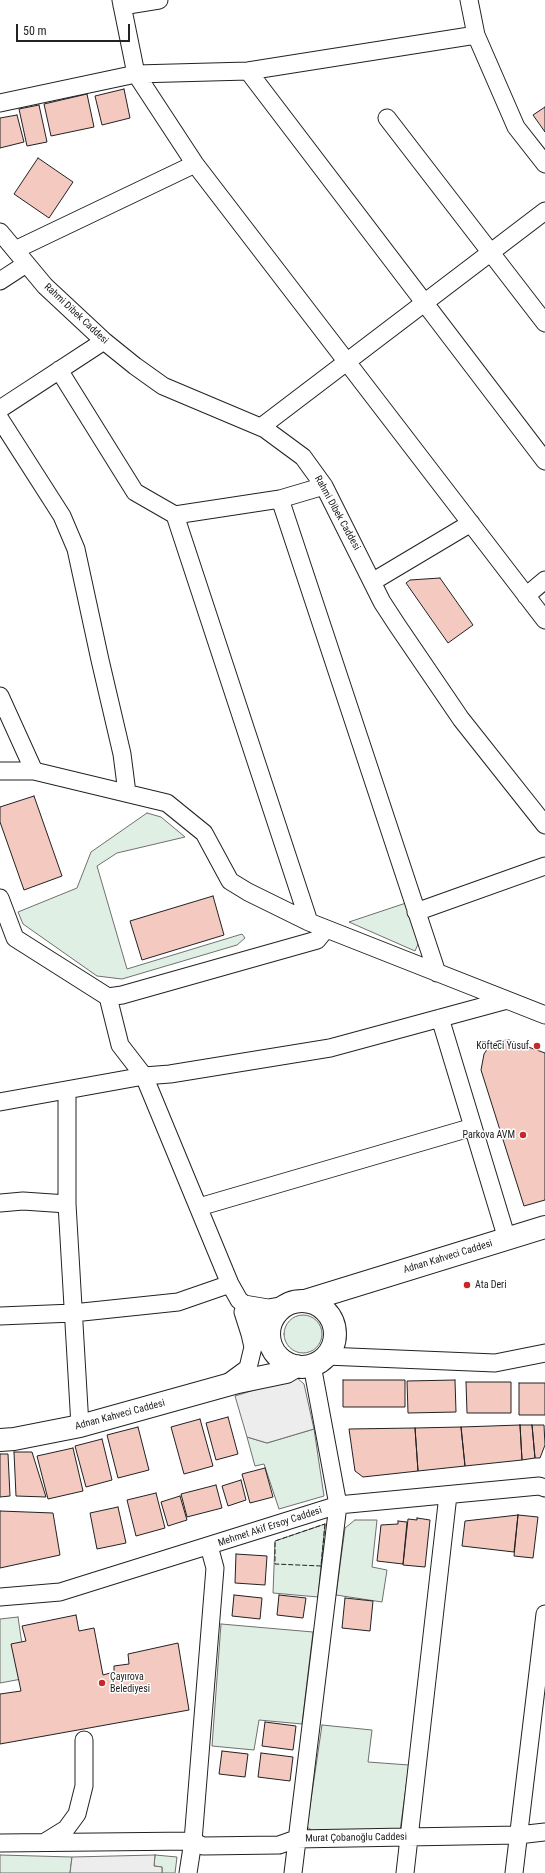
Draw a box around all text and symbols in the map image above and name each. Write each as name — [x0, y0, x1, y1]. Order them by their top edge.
scale bar — [18, 16, 132, 42]
text: 50 m — [23, 24, 47, 38]
street label: Rahmi Dibek Caddesi — [41, 281, 111, 347]
street label: Rahmi Dibek Caddesi — [312, 474, 362, 552]
place label: Köfteci Yusuf — [476, 1040, 529, 1052]
marker: Köfteci Yusuf — [532, 1041, 542, 1051]
place label: Parkova AVM — [462, 1129, 515, 1141]
marker: Parkova AVM — [518, 1130, 528, 1140]
street label: Adnan Kahveci Caddesi — [402, 1238, 494, 1276]
place label: Ata Deri — [475, 1279, 506, 1291]
marker: Ata Deri — [462, 1280, 472, 1290]
street label: Adnan Kahveci Caddesi — [74, 1397, 166, 1433]
street label: Mehmet Akif Ersoy Caddesi — [217, 1505, 323, 1549]
place label: Çayırova Belediyesi — [110, 1671, 150, 1694]
marker: Çayırova Belediyesi — [97, 1678, 107, 1688]
street label: Murat Çobanoğlu Caddesi — [305, 1831, 407, 1845]

